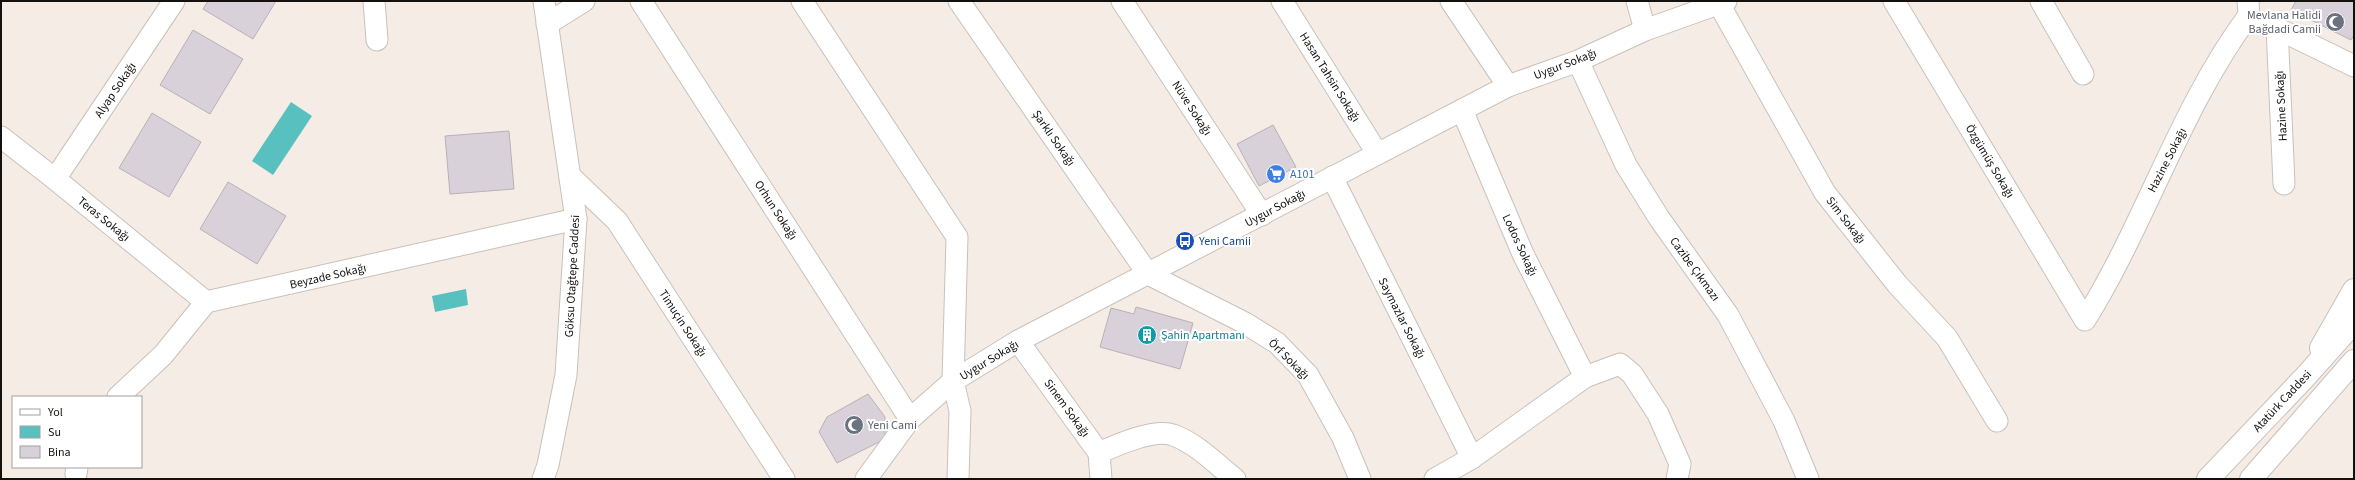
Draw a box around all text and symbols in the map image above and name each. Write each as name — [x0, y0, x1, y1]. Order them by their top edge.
place label: Mevlana Halidi Bağdadi Camii — [2247, 7, 2321, 38]
mosque icon: Mevlana Halidi Bağdadi Camii — [2324, 11, 2346, 33]
street label: Hasan Tahsin Sokağı — [1295, 29, 1364, 125]
street label: Uygur Sokağı — [1531, 45, 1599, 84]
street label: Alyap Sokağı — [91, 59, 140, 121]
street label: Hazine Sokağı — [2271, 70, 2292, 142]
street label: Nüve Sokağı — [1168, 78, 1216, 139]
street label: Şarklı Sokağı — [1028, 107, 1079, 170]
street label: Özgümüş Sokağı — [1961, 121, 2018, 201]
street label: Hazine Sokaḡı — [2144, 125, 2191, 196]
supermarket icon: A101 — [1265, 163, 1287, 185]
place label: A101 — [1290, 166, 1314, 183]
street label: Orhun Sokağı — [750, 177, 801, 243]
street label: Uygur Sokağı — [1242, 185, 1308, 232]
street label: Teras Sokağı — [74, 193, 133, 246]
street label: Sim Sokağı — [1822, 193, 1869, 247]
street label: Lodos Sokağı — [1498, 211, 1541, 279]
street label: Göksu Otağtepe Caddesi — [561, 214, 584, 338]
bus stop icon: Yeni Camii — [1174, 230, 1196, 252]
place label: Yeni Camii — [1198, 233, 1251, 250]
street label: Cazibe Çıkmazı — [1665, 234, 1724, 305]
street label: Beyzade Sokağı — [288, 259, 368, 294]
street label: Saymazlar Sokağı — [1374, 275, 1429, 362]
street label: Timuçin Sokağı — [654, 286, 711, 360]
building icon: Şahin Apartmanı — [1136, 324, 1158, 346]
place label: Şahin Apartmanı — [1161, 327, 1245, 344]
street label: Örf Sokağı — [1264, 335, 1313, 384]
street label: Uygur Sokağı — [956, 336, 1022, 385]
street label: Atatürk Caddesi — [2249, 367, 2316, 436]
street label: Sinem Sokağı — [1040, 376, 1093, 441]
legend — [12, 396, 142, 468]
text: Yol — [47, 404, 63, 421]
mosque icon: Yeni Cami — [843, 414, 865, 436]
place label: Yeni Cami — [867, 417, 917, 434]
text: Su — [48, 424, 61, 441]
text: Bina — [48, 444, 71, 461]

